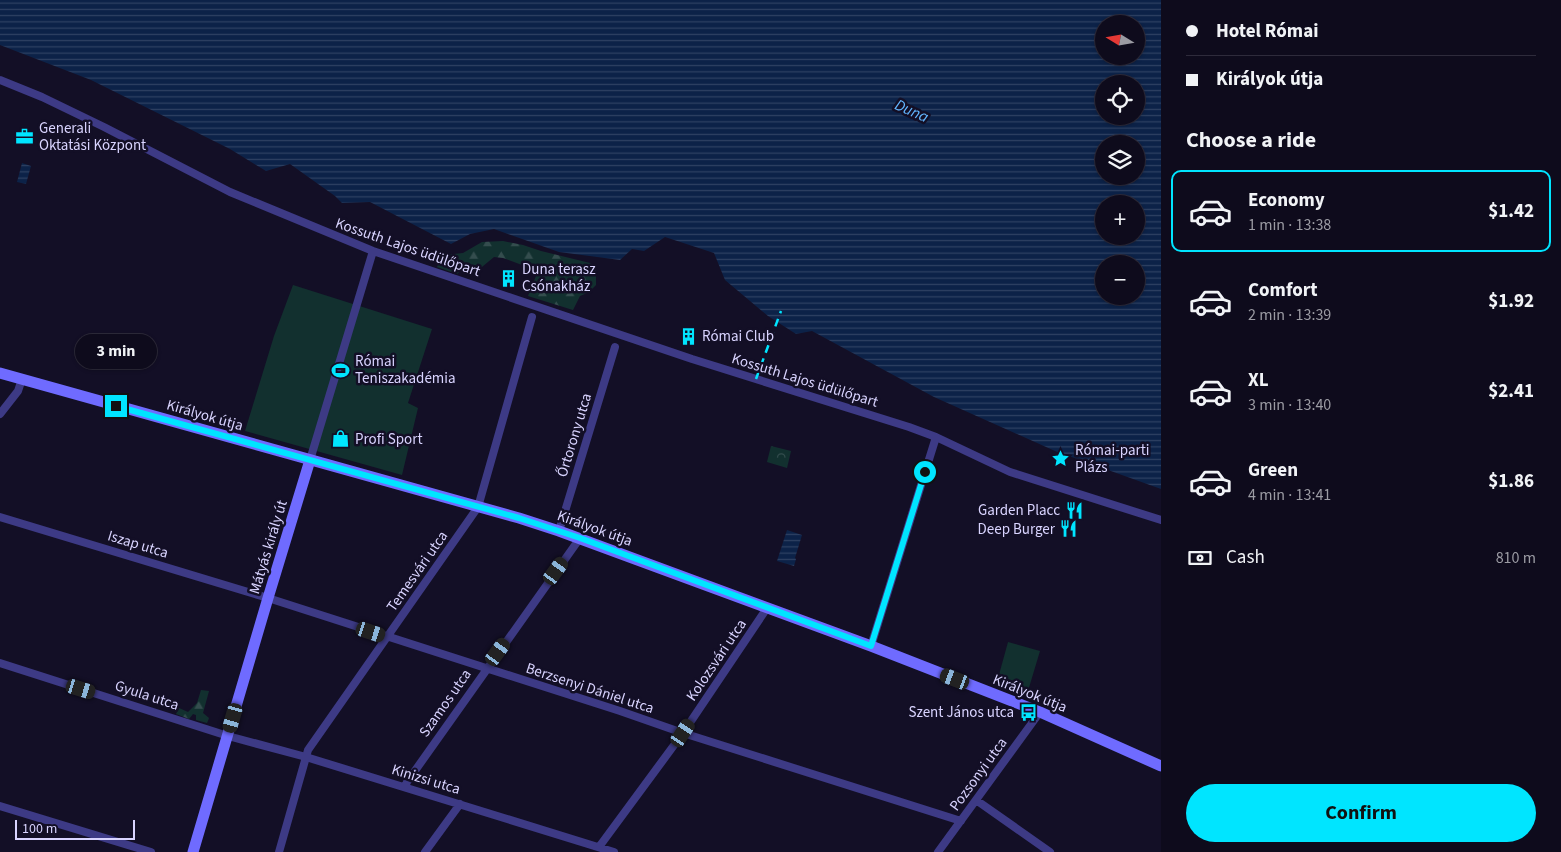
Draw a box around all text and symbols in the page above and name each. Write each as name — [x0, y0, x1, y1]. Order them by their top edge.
north arrow — [1095, 15, 1145, 65]
map controls — [1095, 15, 1145, 305]
text: Hotel Római — [1216, 18, 1318, 45]
text: Királyok útja — [1216, 66, 1323, 93]
button: locate — [1095, 75, 1145, 125]
water label: Duna — [891, 94, 932, 128]
place label: Generali Oktatási Központ — [39, 118, 146, 156]
text: Choose a ride — [1186, 124, 1316, 156]
office icon: Generali Oktatási Központ — [15, 127, 35, 147]
button: layers — [1095, 135, 1145, 185]
text: Economy — [1248, 187, 1325, 214]
icon: car — [1188, 189, 1233, 234]
button: + — [1095, 195, 1145, 245]
text: $1.42 — [1488, 198, 1534, 225]
street label: Kossuth Lajos üdülőpart — [333, 213, 483, 282]
text: 1 min · 13:38 — [1248, 214, 1331, 236]
button: − — [1095, 255, 1145, 305]
place label: Duna terasz Csónakház — [522, 259, 596, 297]
building icon: Duna terasz Csónakház — [498, 268, 518, 288]
text: Comfort — [1248, 277, 1318, 304]
icon: car — [1188, 279, 1233, 324]
text: $1.92 — [1488, 288, 1534, 315]
text: 2 min · 13:39 — [1248, 304, 1331, 326]
building icon: Római Club — [678, 326, 698, 346]
place label: Római Club — [702, 326, 774, 347]
callout: 3 min — [75, 334, 157, 368]
text: 3 min — [97, 340, 135, 362]
street label: Kossuth Lajos üdülőpart — [729, 348, 881, 413]
place label: Római Teniszakadémia — [355, 351, 456, 389]
sports icon: Római Teniszakadémia — [331, 360, 351, 380]
text: XL — [1248, 367, 1269, 394]
icon: car — [1188, 369, 1233, 414]
text: $2.41 — [1488, 378, 1534, 405]
street label: Őrtorony utca — [552, 391, 597, 480]
text: 3 min · 13:40 — [1248, 394, 1331, 416]
route end — [105, 395, 127, 417]
street label: Királyok útja — [164, 395, 246, 436]
shop icon: Profi Sport — [331, 429, 351, 449]
place label: Profi Sport — [355, 429, 422, 450]
place label: Római-parti Plázs — [1075, 440, 1150, 478]
place icon: Római-parti Plázs — [1051, 449, 1071, 469]
text: Green — [1248, 457, 1298, 484]
icon: car — [1188, 459, 1233, 504]
route start — [914, 461, 936, 483]
text: $1.86 — [1488, 468, 1534, 495]
text: 4 min · 13:41 — [1248, 484, 1331, 506]
street label: Mátyás király út — [244, 497, 293, 597]
place label: Garden Placc — [978, 500, 1060, 521]
restaurant icon: Garden Placc — [1064, 500, 1084, 520]
street label: Királyok útja — [554, 505, 635, 552]
place label: Deep Burger — [978, 519, 1056, 540]
restaurant icon: Deep Burger — [1059, 519, 1079, 539]
street label: Iszap utca — [105, 525, 171, 564]
street label: Temesvári utca — [382, 527, 453, 616]
icon: cash — [1186, 544, 1214, 572]
text: Cash — [1226, 544, 1265, 571]
text: 810 m — [1496, 547, 1536, 569]
car — [541, 554, 570, 588]
street label: Kolozsvári utca — [681, 615, 752, 705]
car — [354, 620, 387, 644]
car — [483, 635, 512, 669]
street label: Berzsenyi Dániel utca — [523, 658, 657, 719]
street label: Szamos utca — [414, 665, 477, 742]
car — [938, 667, 971, 691]
street label: Királyok útja — [989, 669, 1070, 718]
street label: Gyula utca — [112, 675, 182, 716]
car — [64, 677, 97, 701]
car — [221, 702, 244, 734]
place label: Szent János utca — [908, 702, 1014, 723]
bus stop icon: Szent János utca — [1018, 702, 1038, 722]
car — [668, 716, 697, 750]
street label: Pozsonyi utca — [945, 733, 1012, 815]
street label: Kinizsi utca — [389, 759, 463, 800]
button: Confirm — [1186, 784, 1536, 842]
scale bar — [15, 817, 135, 840]
text: 100 m — [22, 819, 57, 839]

